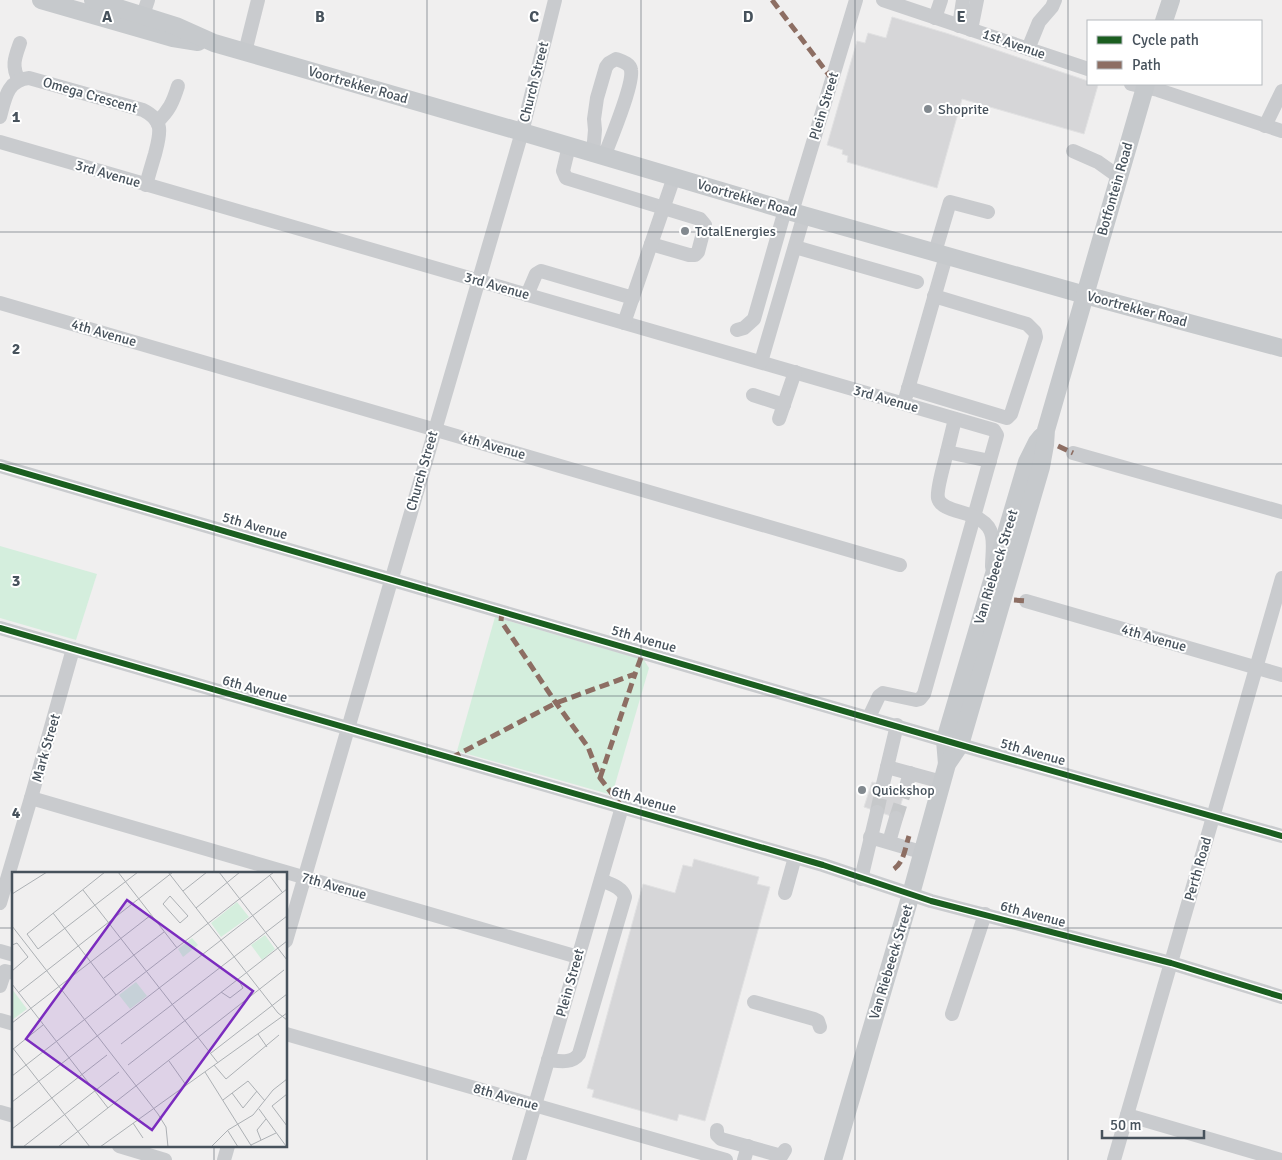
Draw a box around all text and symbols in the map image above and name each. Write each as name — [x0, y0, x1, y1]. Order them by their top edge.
text: A — [102, 7, 113, 27]
text: B — [315, 7, 325, 27]
text: C — [529, 7, 539, 27]
text: D — [743, 7, 754, 27]
text: E — [956, 7, 966, 27]
legend — [1087, 20, 1262, 85]
street label: 1st Avenue — [980, 25, 1048, 63]
text: Cycle path — [1132, 31, 1199, 49]
street label: Church Street — [516, 40, 552, 124]
text: Path — [1132, 56, 1161, 74]
street label: Voortrekker Road — [306, 63, 410, 107]
street label: Plein Street — [806, 70, 842, 142]
street label: Omega Crescent — [41, 73, 139, 117]
place label: Shoprite — [938, 101, 989, 118]
marker: Shoprite — [922, 103, 934, 115]
text: 1 — [12, 107, 21, 127]
street label: Botfontein Road — [1094, 140, 1136, 238]
street label: 3rd Avenue — [74, 157, 142, 191]
street label: Voortrekker Road — [695, 176, 799, 220]
place label: TotalEnergies — [695, 223, 776, 240]
marker: TotalEnergies — [679, 225, 691, 237]
street label: 3rd Avenue — [463, 269, 531, 303]
street label: Voortrekker Road — [1085, 287, 1189, 331]
street label: 4th Avenue — [69, 316, 139, 350]
text: 2 — [12, 339, 20, 359]
street label: 3rd Avenue — [852, 382, 920, 416]
street label: Church Street — [402, 429, 442, 513]
street label: 4th Avenue — [458, 429, 528, 463]
street label: Van Riebeeck Street — [970, 507, 1022, 626]
street label: 5th Avenue — [220, 509, 290, 543]
text: 3 — [12, 571, 20, 591]
street label: 4th Avenue — [1119, 621, 1189, 655]
street label: 5th Avenue — [609, 622, 679, 656]
street label: 6th Avenue — [220, 672, 290, 706]
street label: Mark Street — [28, 712, 64, 784]
street label: 5th Avenue — [998, 735, 1068, 769]
place label: Quickshop — [872, 782, 935, 799]
street label: 6th Avenue — [609, 783, 679, 817]
marker: Quickshop — [856, 784, 868, 796]
text: 4 — [12, 803, 21, 823]
street label: Perth Road — [1181, 835, 1215, 903]
street label: 7th Avenue — [299, 869, 369, 903]
inset map — [12, 872, 288, 1148]
street label: 6th Avenue — [998, 897, 1068, 931]
street label: Van Riebeeck Street — [865, 902, 917, 1021]
street label: Plein Street — [552, 947, 588, 1019]
street label: 8th Avenue — [471, 1080, 541, 1114]
scale bar — [1102, 1108, 1204, 1140]
text: 50 m — [1110, 1116, 1141, 1134]

